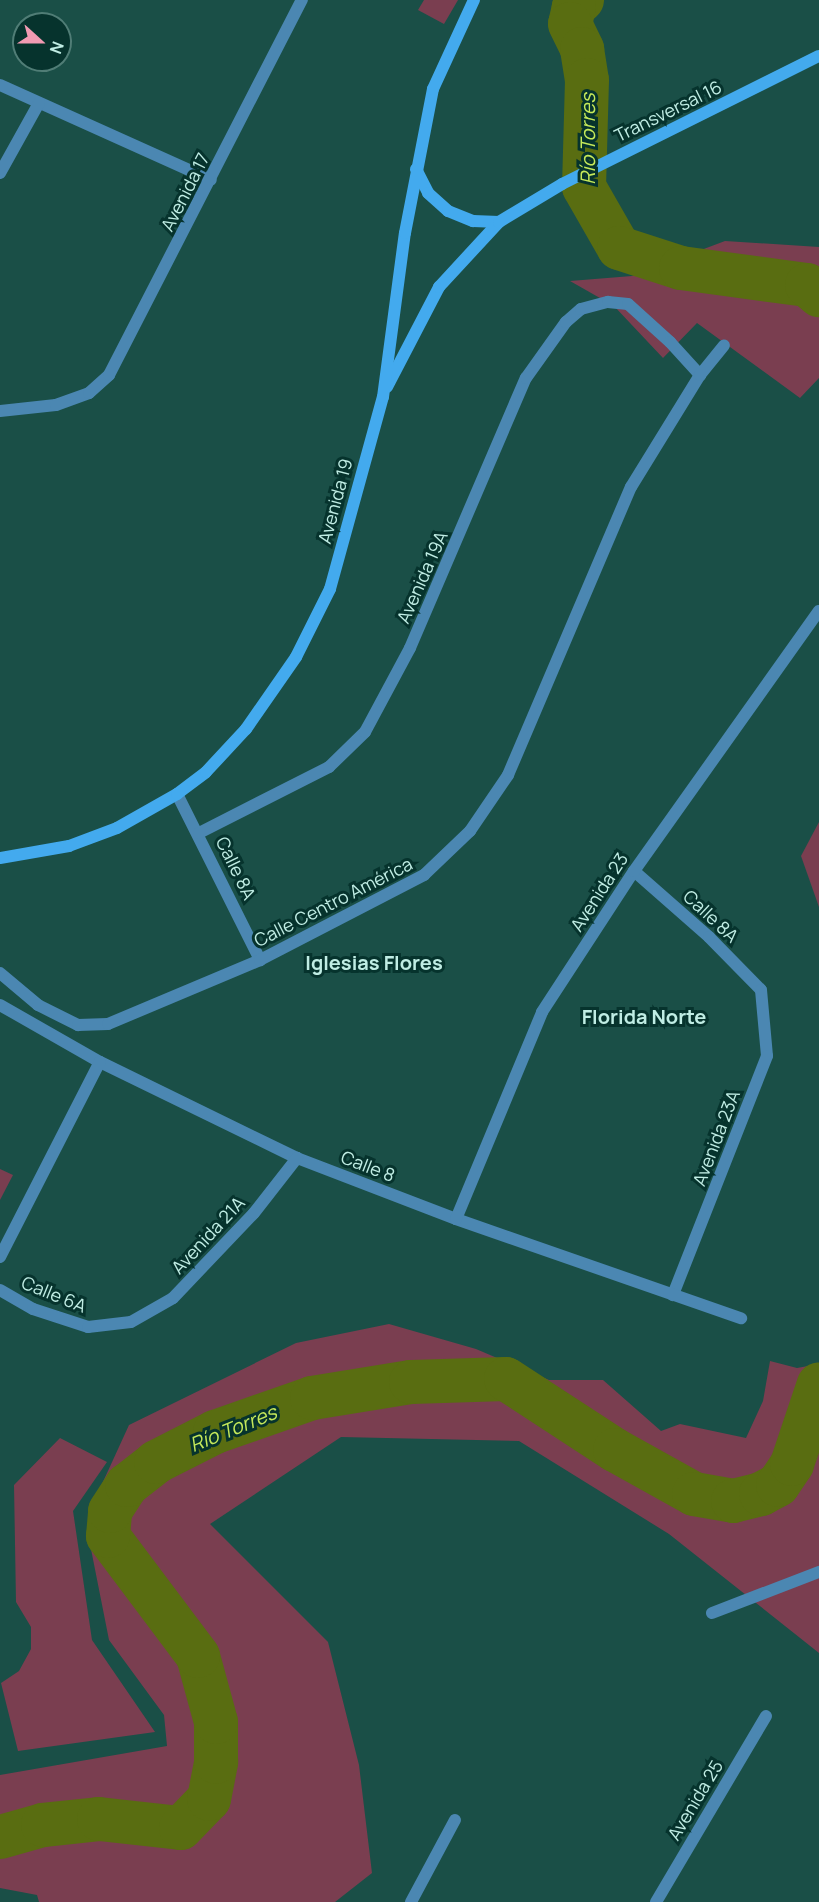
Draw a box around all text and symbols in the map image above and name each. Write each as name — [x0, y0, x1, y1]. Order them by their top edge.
north arrow — [12, 12, 72, 72]
text: N — [45, 38, 69, 57]
street label: Transversal 16 — [611, 76, 725, 146]
water label: Río Torres — [575, 93, 599, 185]
street label: Avenida 17 — [156, 149, 214, 235]
street label: Avenida 19 — [313, 456, 357, 546]
street label: Avenida 19A — [392, 528, 452, 626]
street label: Calle 8A — [212, 833, 260, 903]
street label: Avenida 23 — [566, 849, 632, 935]
street label: Calle Centro América — [250, 853, 416, 951]
street label: Calle 8A — [679, 885, 743, 947]
district label: Iglesias Flores — [305, 950, 443, 974]
district label: Florida Norte — [582, 1004, 706, 1028]
street label: Avenida 23A — [688, 1087, 744, 1189]
street label: Calle 8 — [338, 1146, 398, 1186]
street label: Avenida 21A — [167, 1192, 249, 1278]
street label: Calle 6A — [18, 1271, 90, 1317]
water label: Río Torres — [186, 1400, 280, 1456]
street label: Avenida 25 — [663, 1756, 727, 1844]

